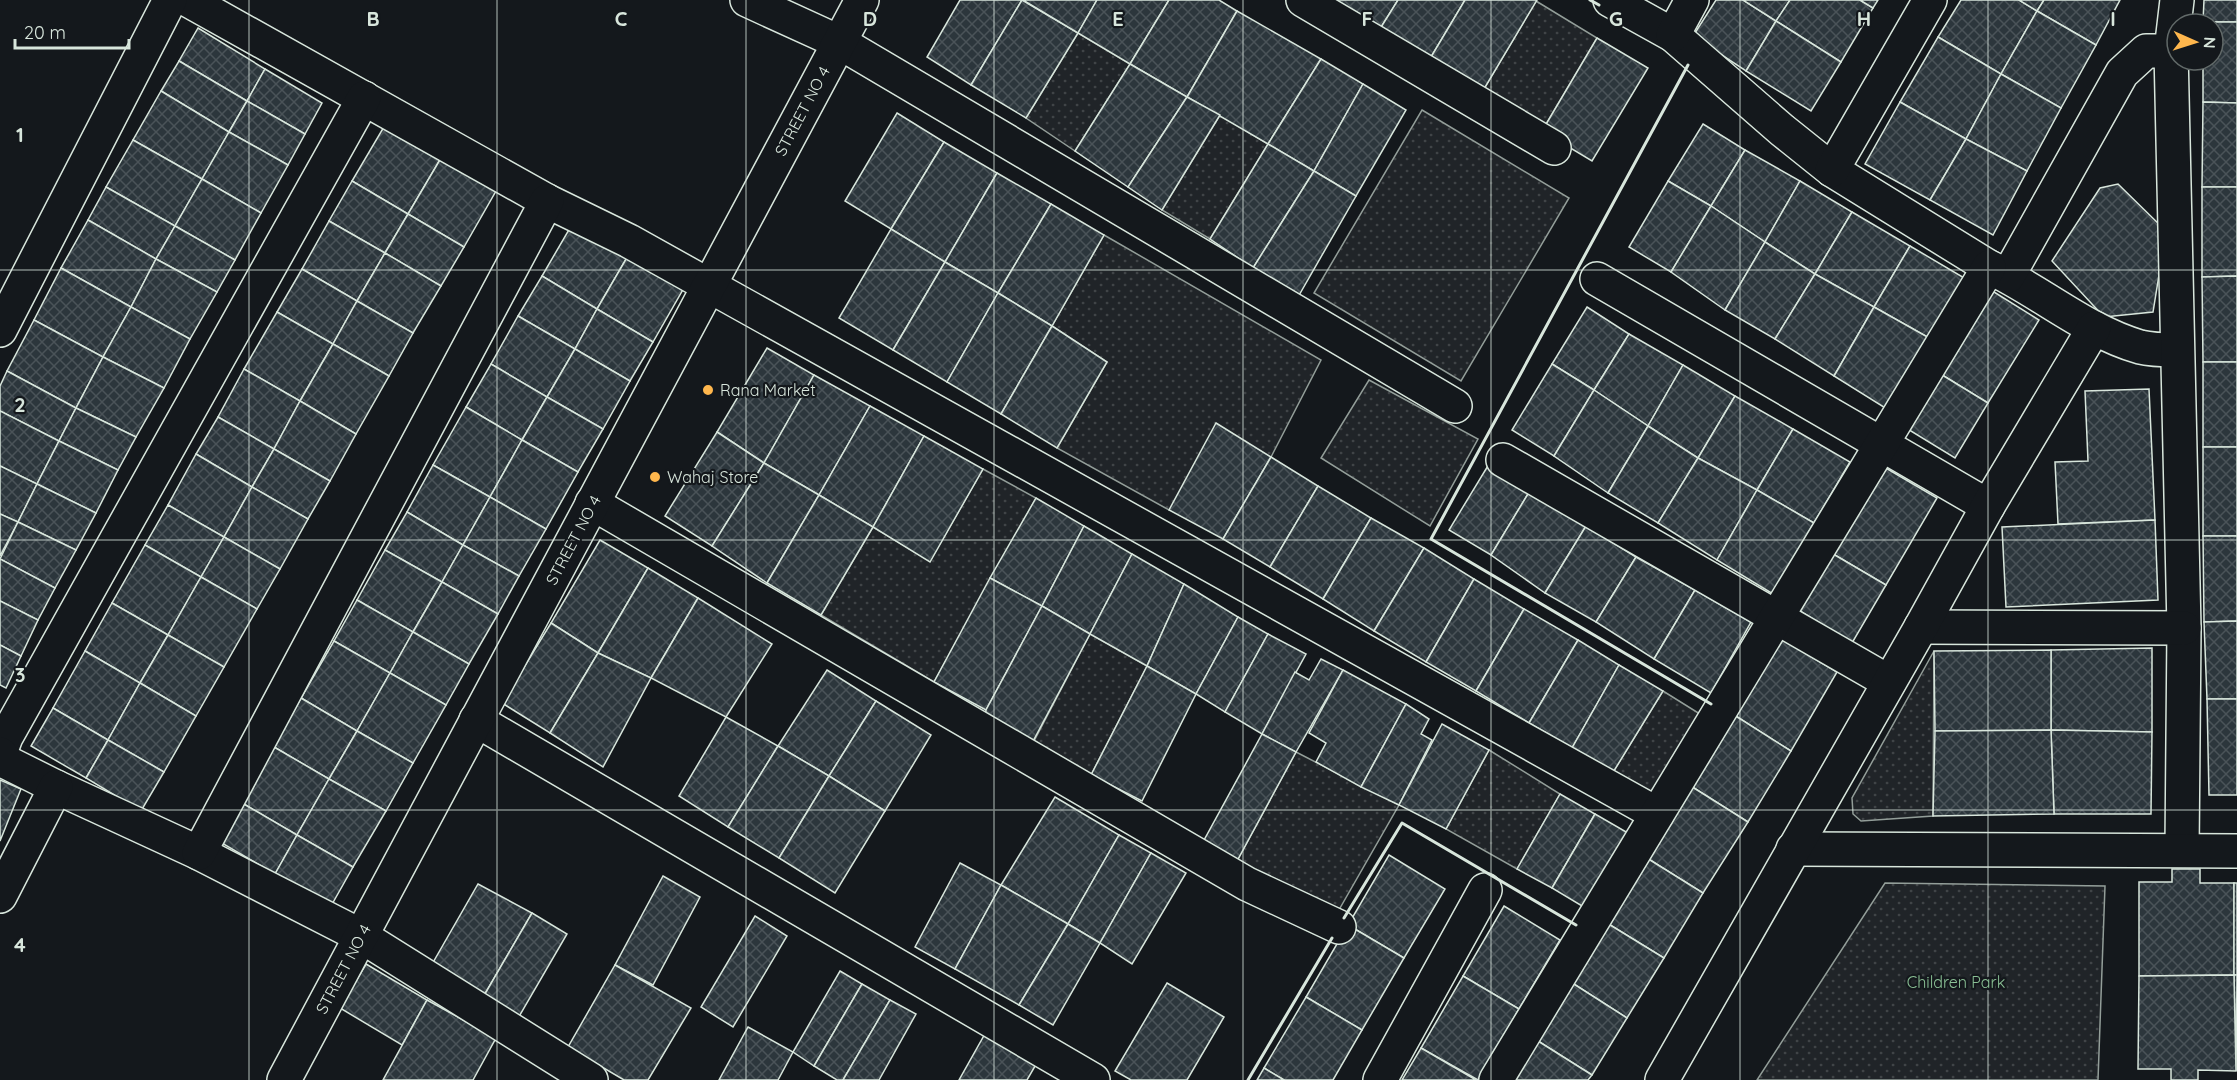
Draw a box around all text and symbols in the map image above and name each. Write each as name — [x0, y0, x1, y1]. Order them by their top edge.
text: B — [366, 6, 380, 31]
text: C — [615, 6, 628, 31]
text: D — [863, 6, 877, 31]
text: E — [1112, 6, 1124, 31]
text: F — [1361, 6, 1373, 31]
text: G — [1609, 6, 1623, 31]
text: H — [1857, 6, 1871, 31]
text: I — [2110, 6, 2116, 31]
scale bar — [15, 12, 129, 50]
north arrow — [2165, 12, 2225, 72]
text: 20 m — [24, 21, 66, 44]
text: N — [2200, 36, 2220, 49]
street label: STREET NO 4 — [770, 63, 834, 159]
text: 1 — [16, 122, 24, 147]
place label: Rana Market — [720, 380, 816, 400]
marker: Rana Market — [701, 383, 715, 397]
text: 2 — [14, 392, 26, 417]
place label: Wahaj Store — [667, 467, 758, 487]
marker: Wahaj Store — [648, 470, 662, 484]
street label: STREET NO 4 — [541, 492, 605, 588]
text: 3 — [15, 662, 25, 687]
street label: STREET NO 4 — [311, 921, 375, 1017]
text: 4 — [14, 932, 26, 957]
park label: Children Park — [1907, 972, 2005, 992]

